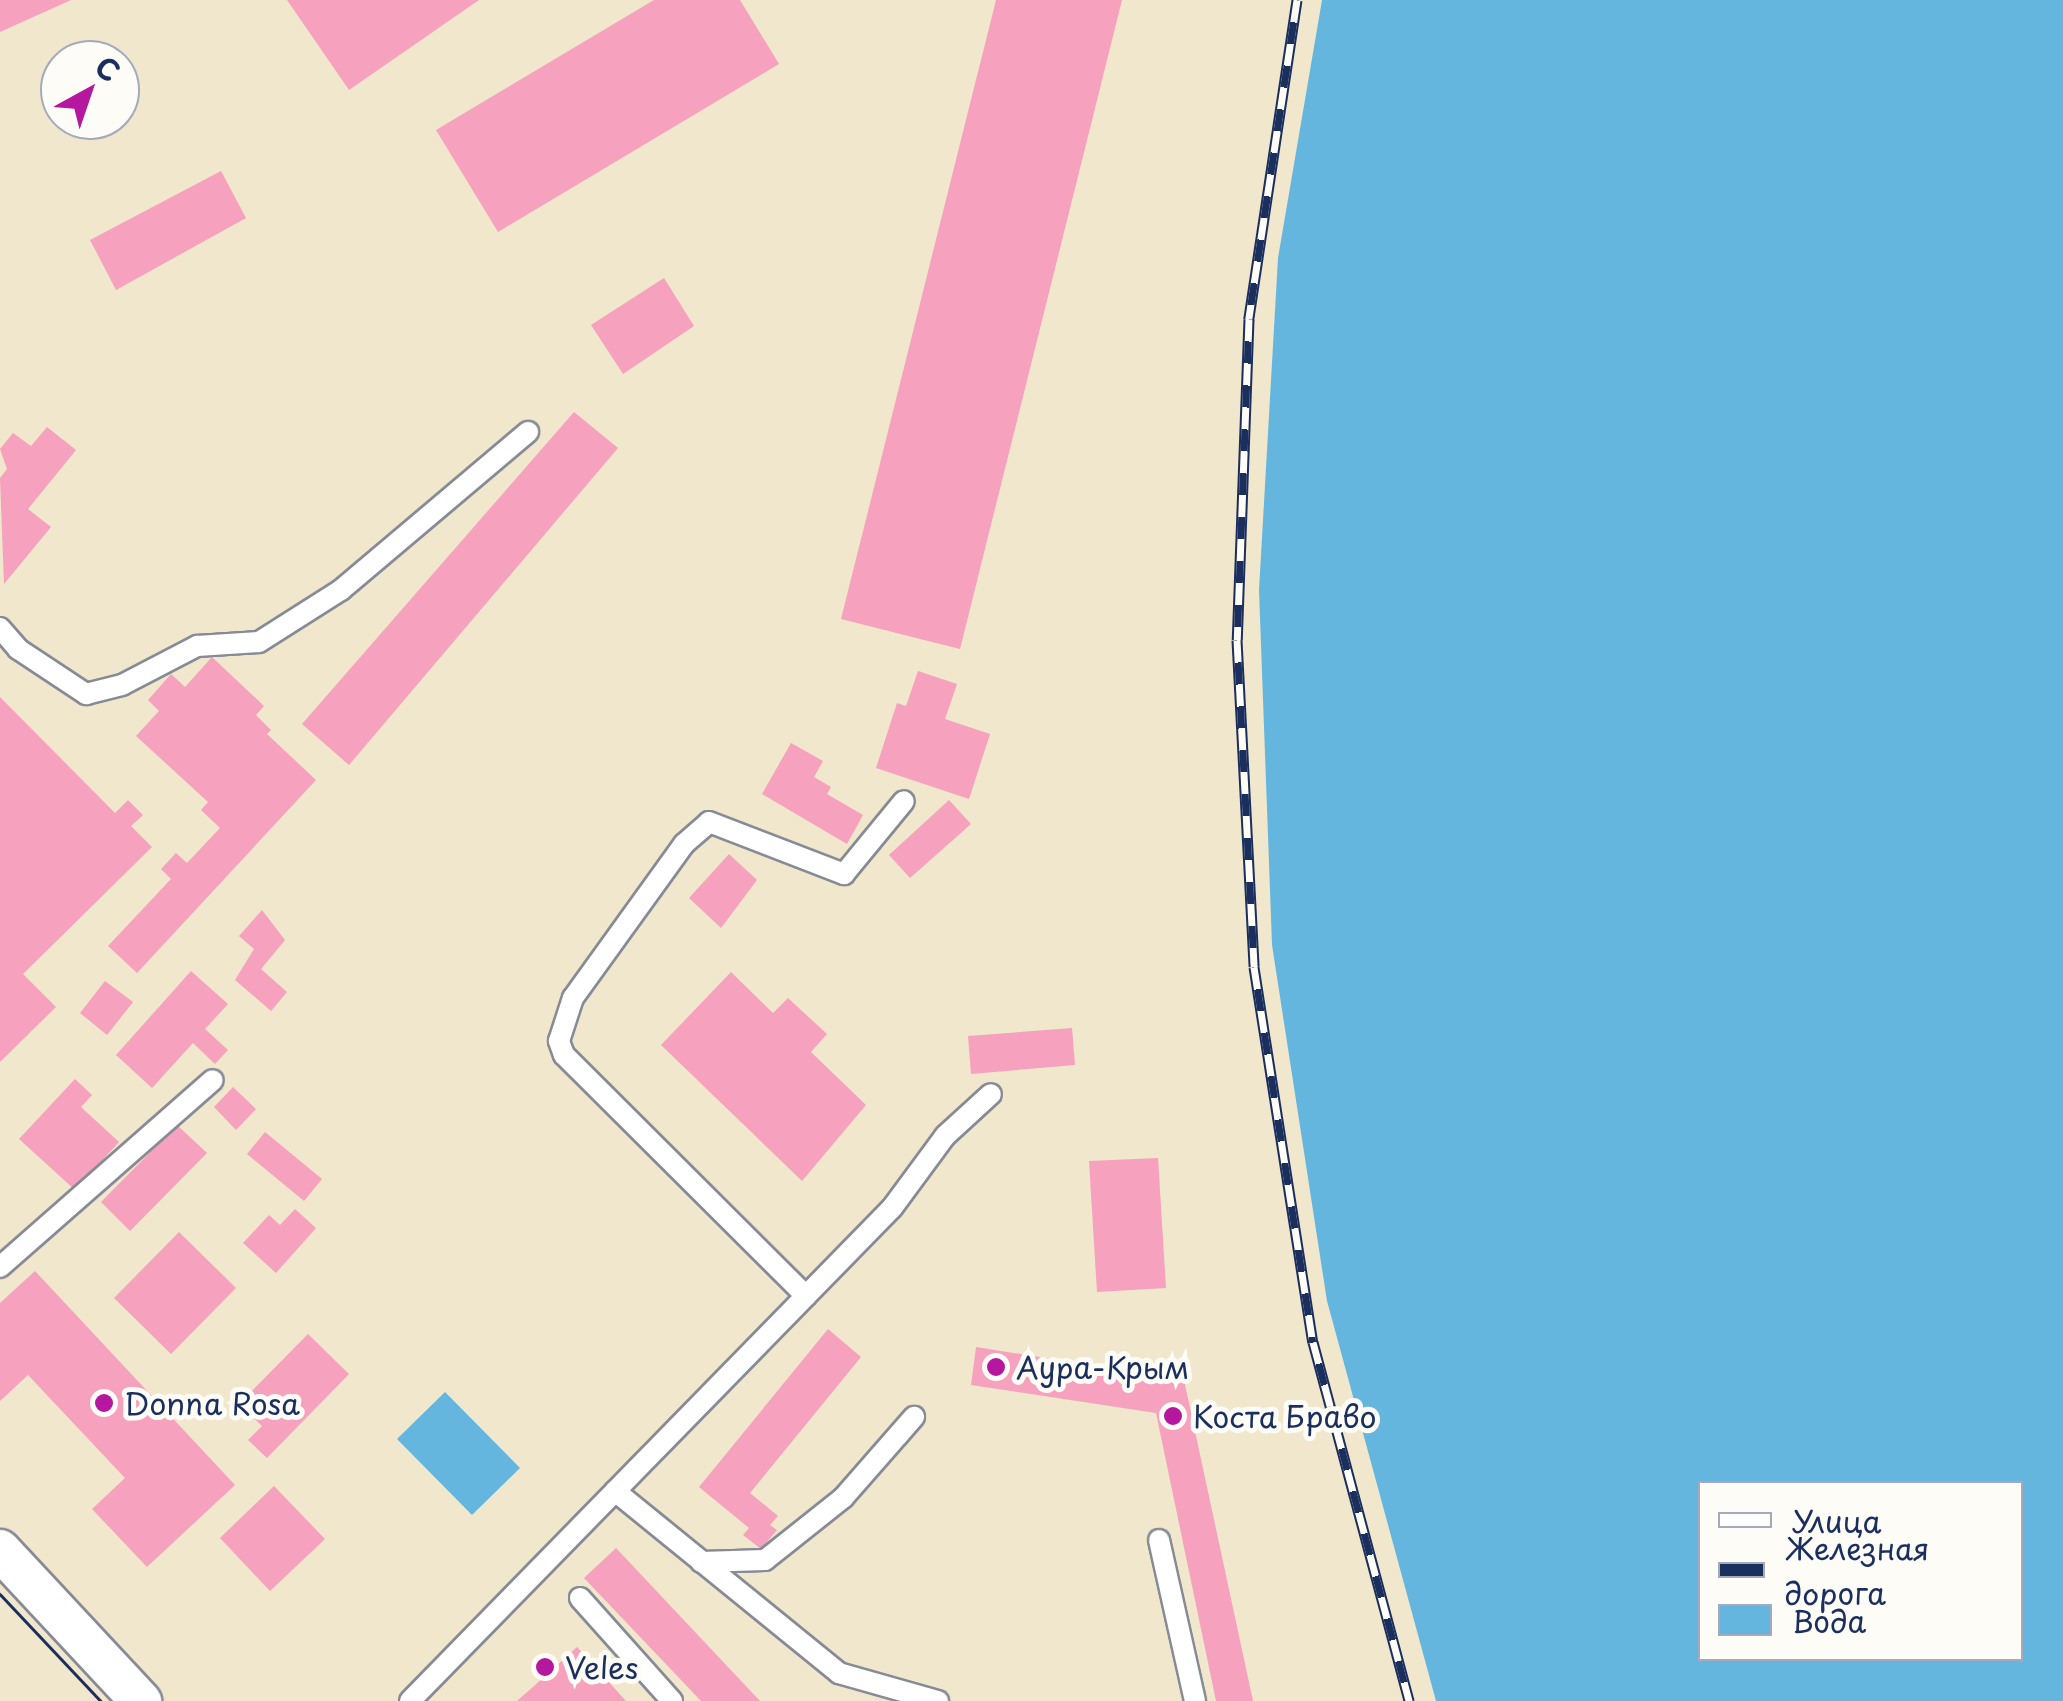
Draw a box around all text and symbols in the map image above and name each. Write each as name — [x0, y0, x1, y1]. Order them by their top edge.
north arrow — [40, 40, 140, 140]
text: С — [86, 45, 130, 91]
place label: Аура-Крым — [1016, 1349, 1189, 1385]
marker: Аура-Крым — [985, 1356, 1007, 1378]
place label: Donna Rosa — [124, 1385, 299, 1421]
marker: Donna Rosa — [93, 1392, 115, 1414]
place label: Коста Браво — [1193, 1398, 1378, 1434]
marker: Коста Браво — [1162, 1405, 1184, 1427]
legend — [1698, 1481, 2023, 1661]
text: Улица — [1792, 1498, 1881, 1543]
text: Железная дорога — [1785, 1525, 1930, 1615]
text: Вода — [1792, 1598, 1866, 1643]
place label: Veles — [565, 1649, 638, 1685]
marker: Veles — [534, 1656, 556, 1678]

